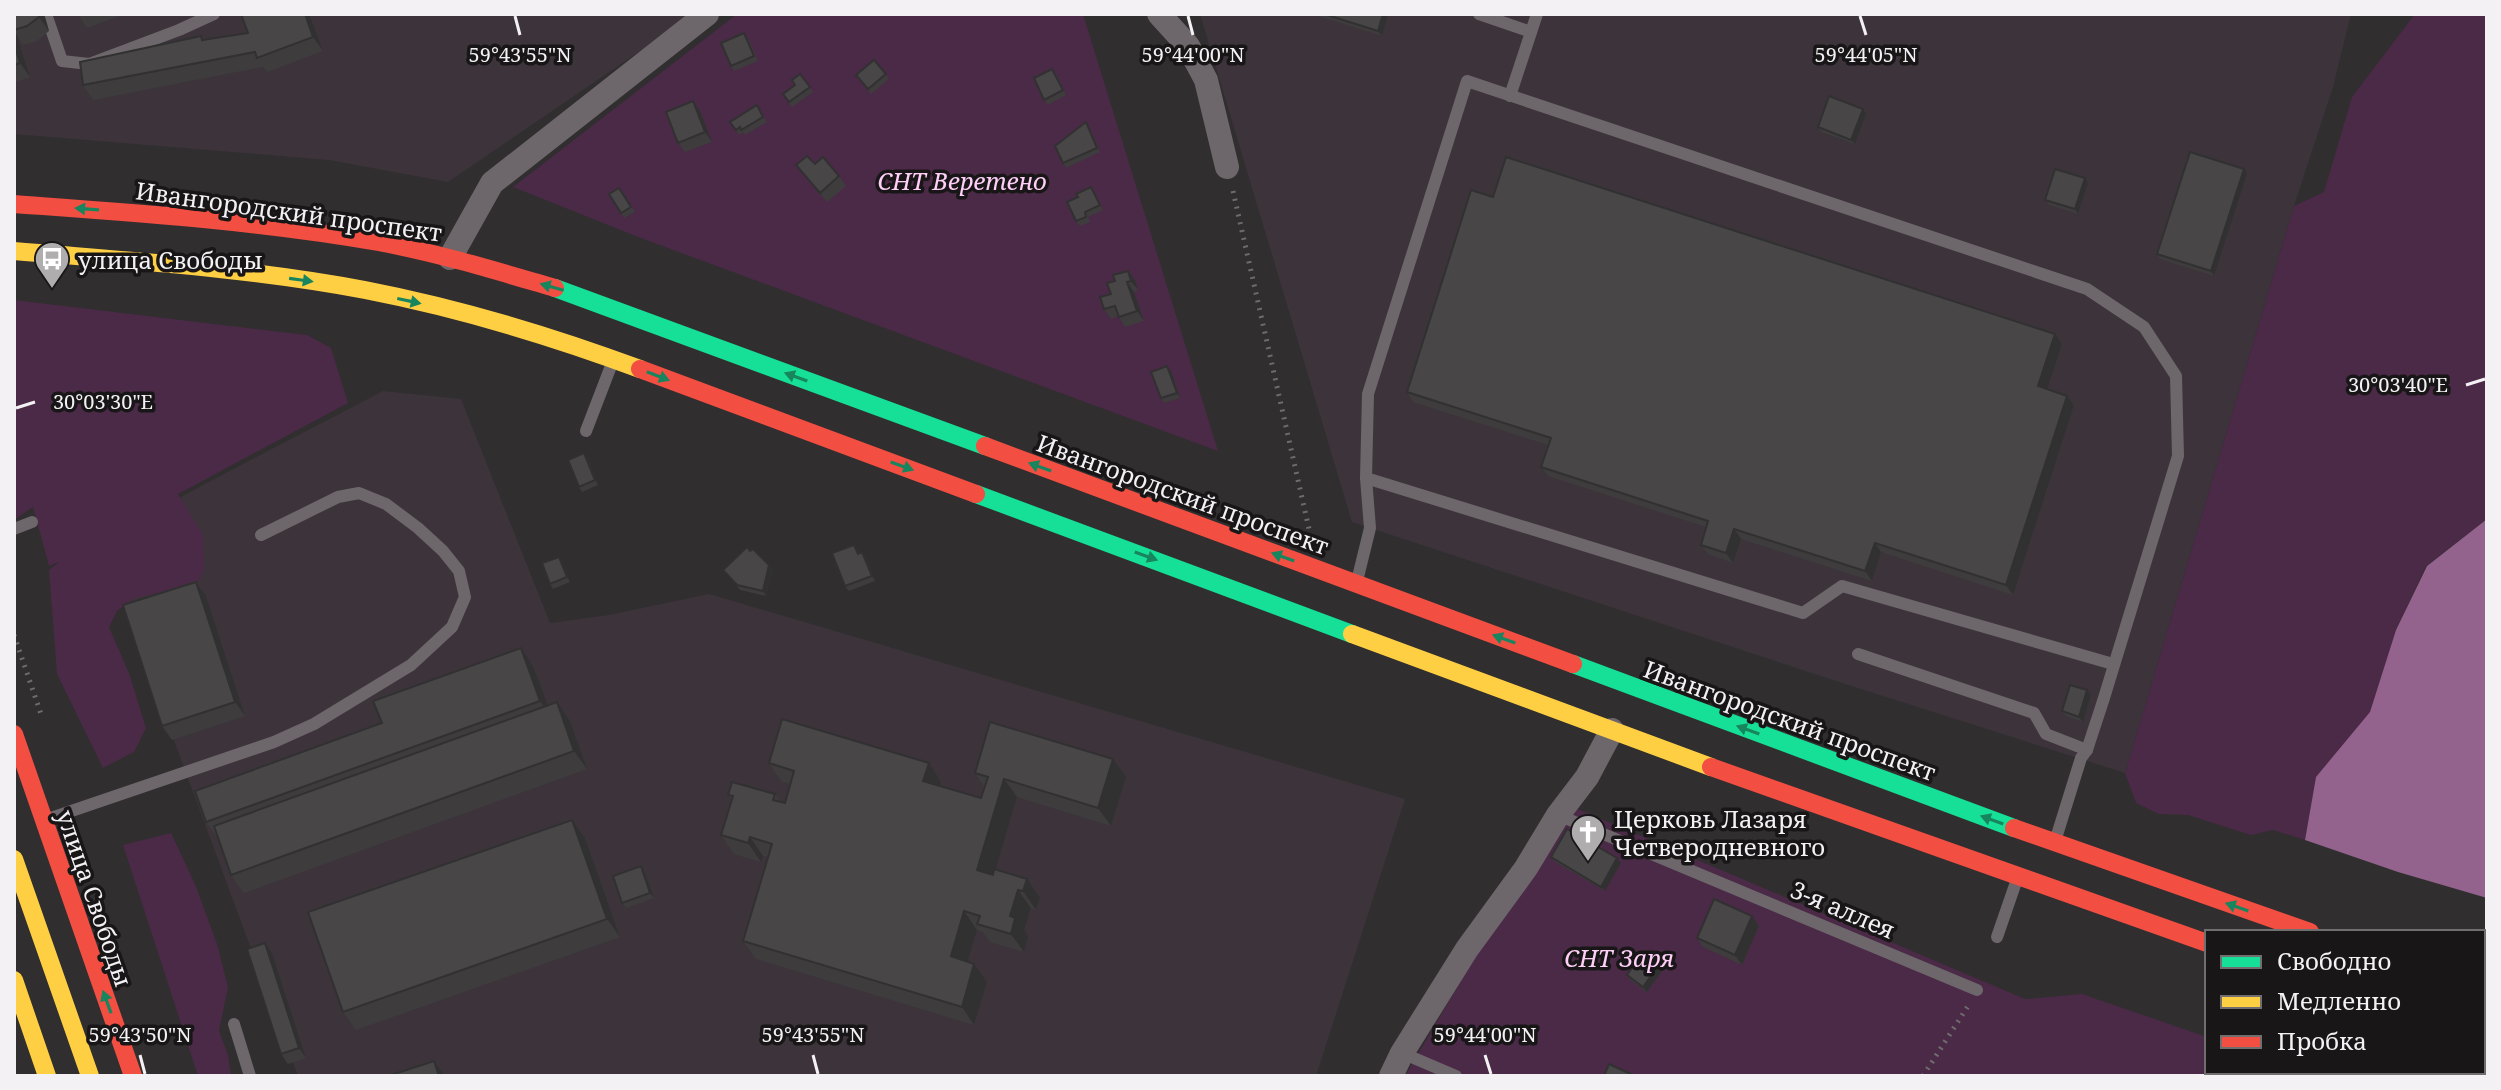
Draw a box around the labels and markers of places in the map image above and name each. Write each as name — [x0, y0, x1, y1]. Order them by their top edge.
bus stop icon: улица Свободы — [33, 240, 71, 290]
place label: улица Свободы — [78, 243, 263, 276]
place label: Церковь Лазаря Четверодневного — [1614, 802, 1825, 863]
church icon: Церковь Лазаря Четверодневного — [1569, 813, 1607, 863]

